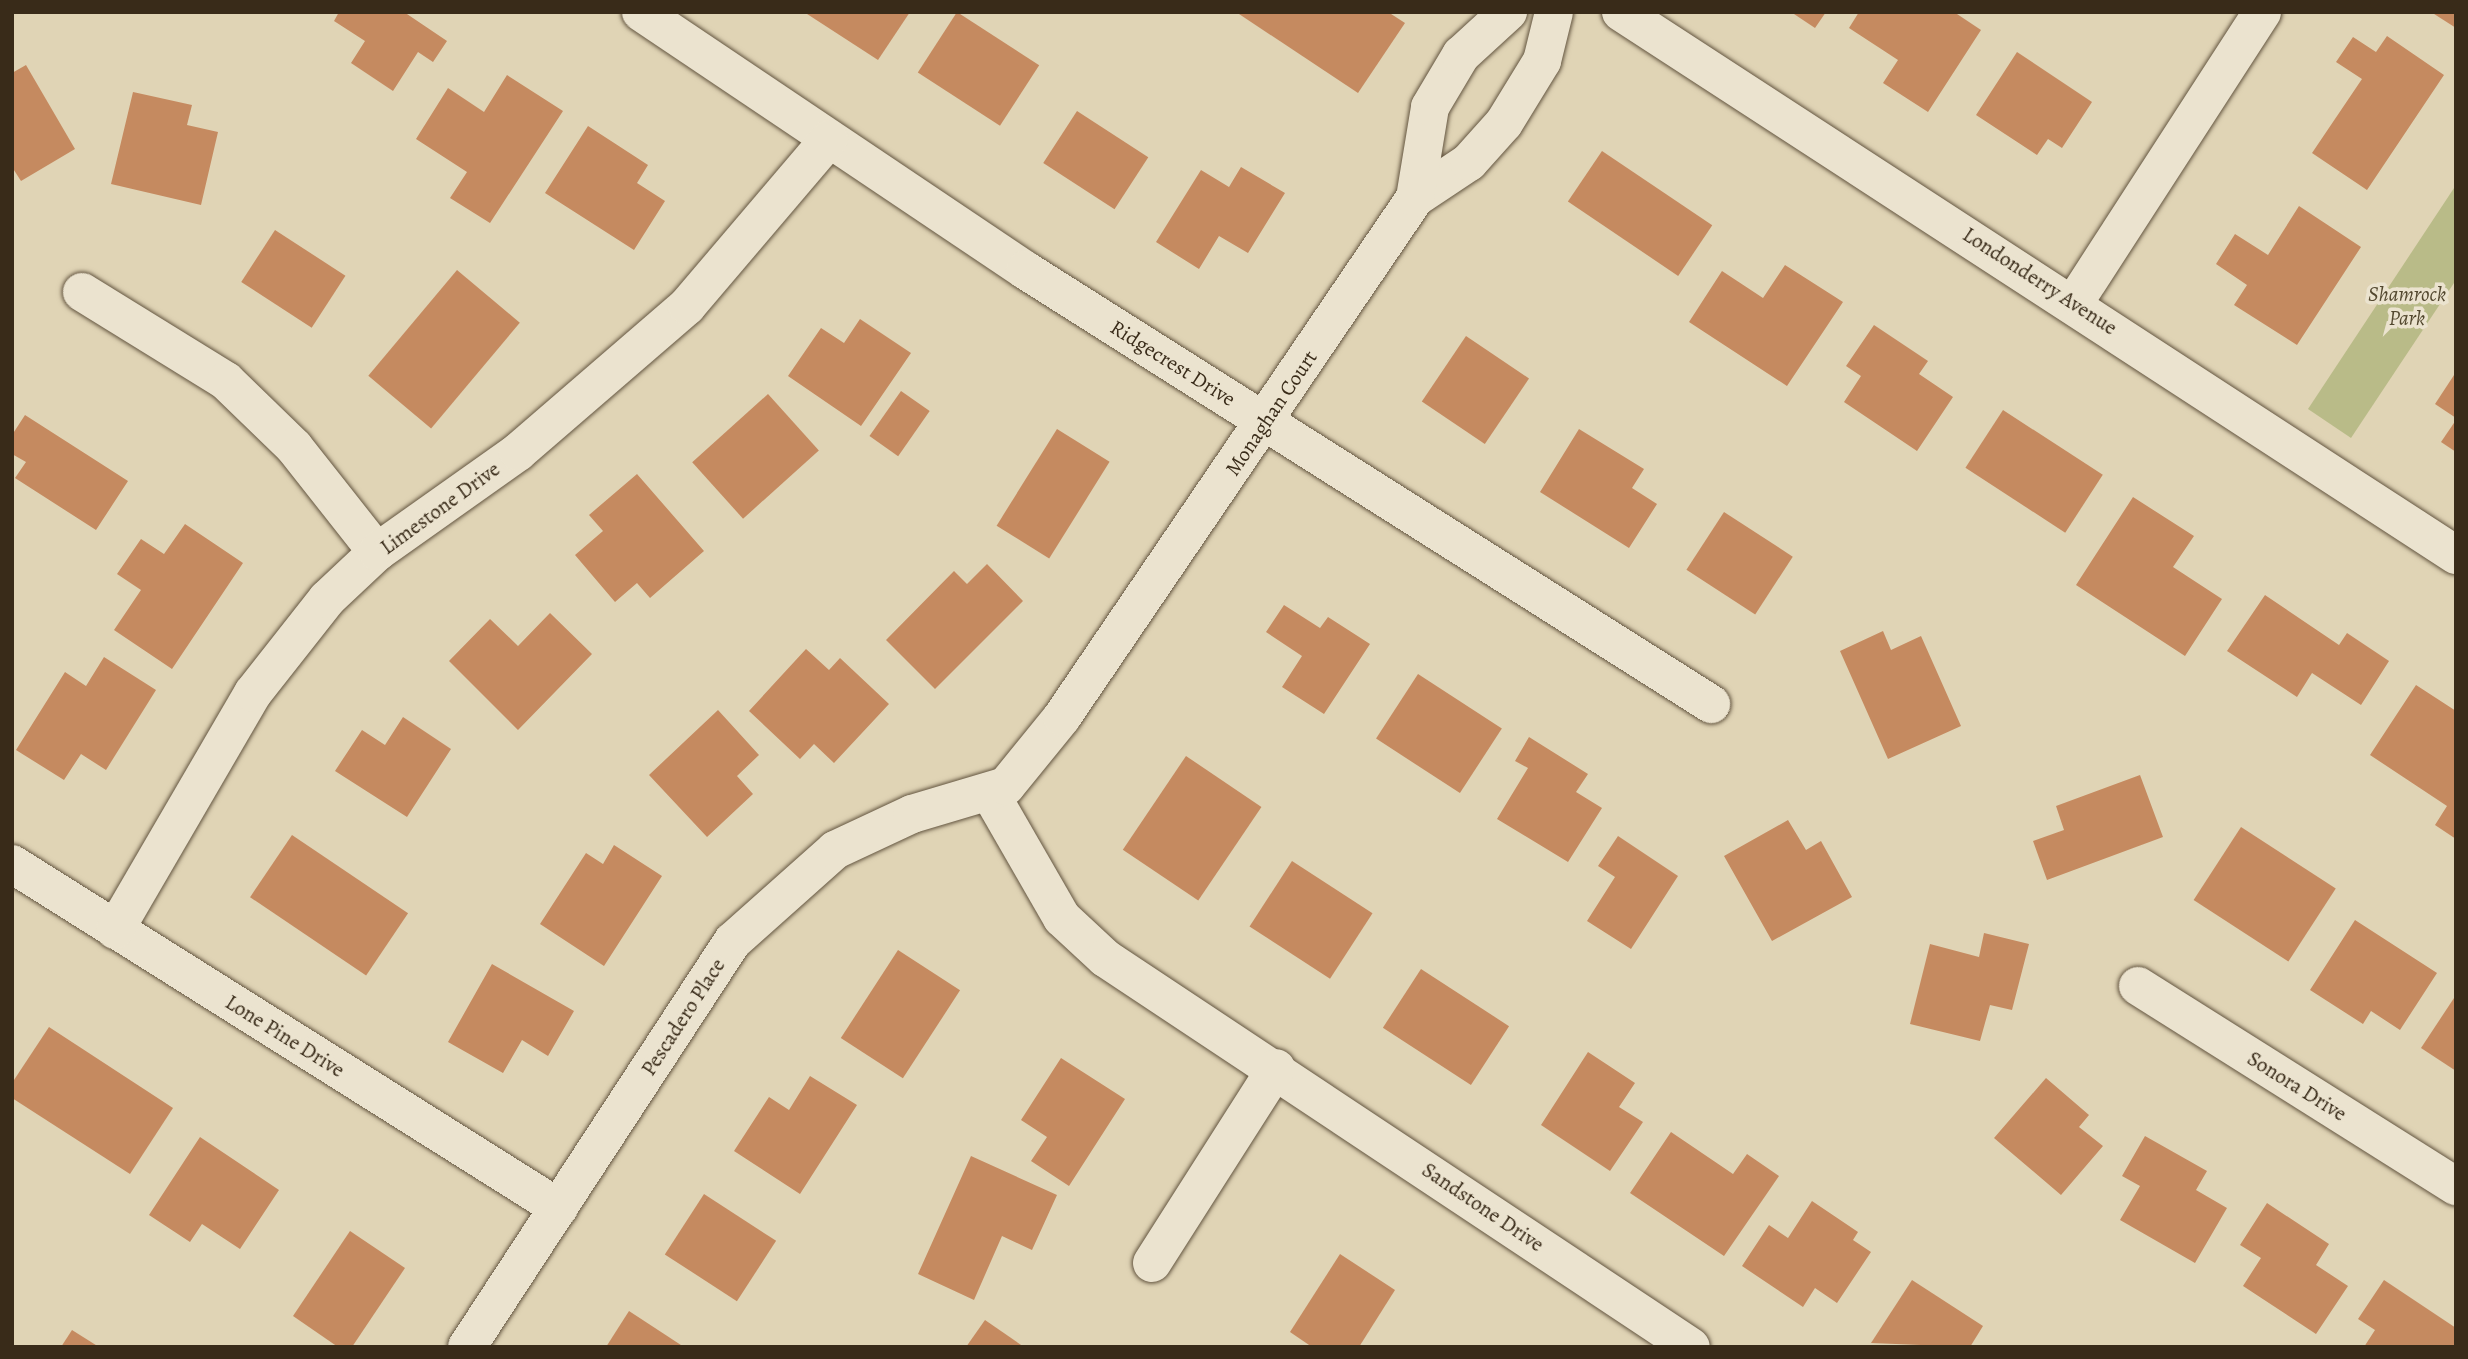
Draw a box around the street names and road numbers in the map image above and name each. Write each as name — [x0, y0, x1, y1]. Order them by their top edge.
street label: Londonderry Avenue — [1958, 222, 2122, 340]
street label: Ridgecrest Drive — [1106, 315, 1240, 411]
street label: Monaghan Court — [1220, 346, 1322, 480]
street label: Limestone Drive — [375, 456, 505, 560]
street label: Pescadero Place — [636, 954, 730, 1080]
street label: Lone Pine Drive — [221, 989, 349, 1083]
street label: Sonora Drive — [2243, 1046, 2351, 1126]
street label: Sandstone Drive — [1417, 1157, 1549, 1257]

